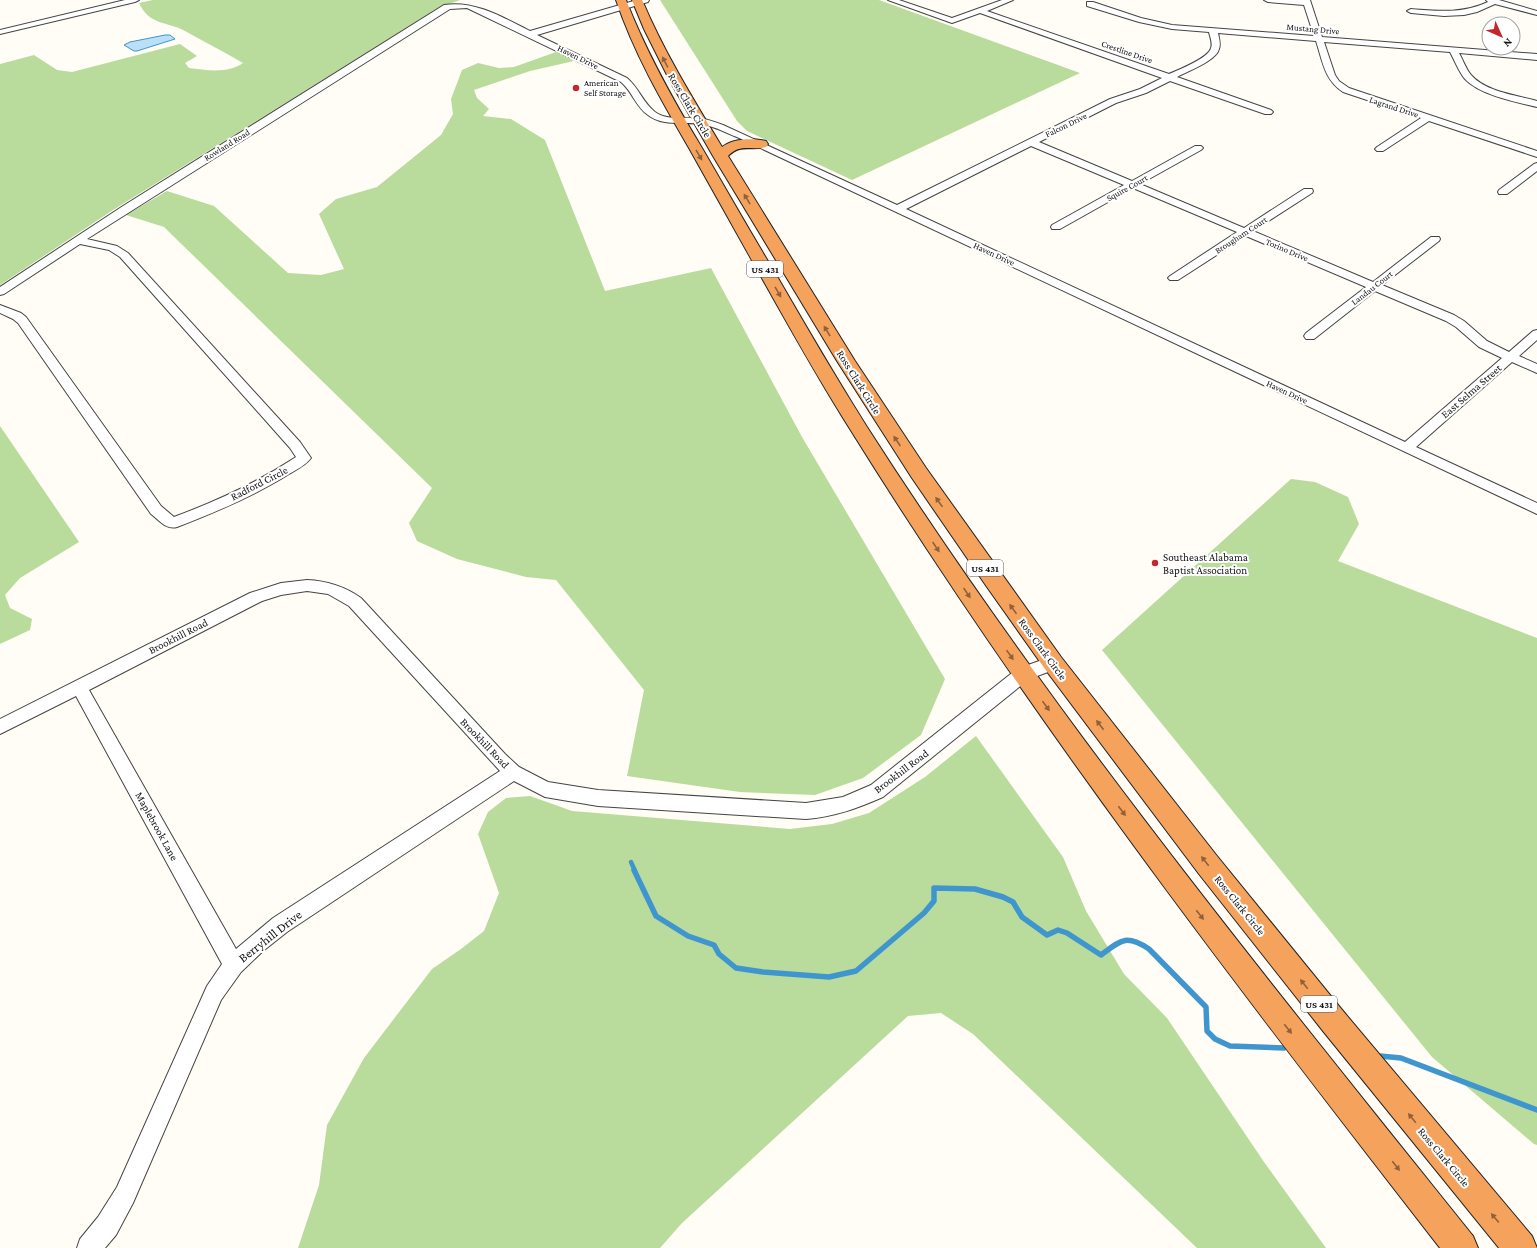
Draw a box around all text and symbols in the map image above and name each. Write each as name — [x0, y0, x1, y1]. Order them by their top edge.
north arrow — [1481, 16, 1521, 56]
street label: Mustang Drive — [1286, 22, 1340, 36]
text: N — [1501, 36, 1515, 50]
street label: Crestline Drive — [1100, 39, 1154, 65]
street label: Haven Drive — [556, 43, 600, 71]
one-way arrow — [662, 56, 668, 68]
street label: Ross Clark Circle — [666, 71, 714, 140]
place label: American Self Storage — [584, 78, 626, 98]
marker: American Self Storage — [571, 83, 581, 93]
street label: Lagrand Drive — [1368, 94, 1420, 120]
street label: Falcon Drive — [1044, 111, 1088, 139]
street label: Rowland Road — [202, 127, 252, 163]
one-way arrow — [695, 149, 702, 161]
street label: Squire Court — [1105, 172, 1150, 203]
one-way arrow — [743, 194, 751, 204]
street label: Brougham Court — [1213, 214, 1270, 256]
street label: Torino Drive — [1264, 237, 1310, 263]
street label: Haven Drive — [972, 240, 1016, 268]
road number: US 431 — [747, 261, 783, 277]
street label: Landau Court — [1349, 268, 1395, 307]
one-way arrow — [775, 286, 782, 298]
one-way arrow — [824, 325, 831, 337]
street label: Ross Clark Circle — [835, 348, 884, 416]
street label: East Selma Street — [1438, 361, 1504, 420]
street label: Haven Drive — [1265, 378, 1309, 406]
one-way arrow — [893, 436, 901, 446]
street label: Radford Circle — [228, 463, 290, 503]
one-way arrow — [935, 497, 943, 507]
one-way arrow — [932, 542, 940, 552]
place label: Southeast Alabama Baptist Association — [1163, 551, 1248, 577]
marker: Southeast Alabama Baptist Association — [1150, 558, 1160, 568]
road number: US 431 — [967, 560, 1003, 576]
one-way arrow — [963, 587, 971, 598]
one-way arrow — [1009, 603, 1017, 614]
street label: Brookhill Road — [146, 616, 210, 656]
street label: Ross Clark Circle — [1017, 616, 1069, 682]
one-way arrow — [1006, 649, 1014, 660]
one-way arrow — [1042, 700, 1050, 711]
street label: Brookhill Road — [458, 716, 512, 771]
one-way arrow — [1096, 720, 1104, 731]
street label: Brookhill Road — [872, 747, 931, 795]
street label: Maplebrook Lane — [132, 790, 181, 863]
one-way arrow — [1118, 805, 1126, 816]
one-way arrow — [1201, 856, 1209, 866]
street label: Ross Clark Circle — [1212, 873, 1268, 937]
street label: Berryhill Drive — [235, 907, 305, 965]
one-way arrow — [1196, 909, 1205, 920]
one-way arrow — [1299, 979, 1308, 990]
road number: US 431 — [1301, 996, 1337, 1012]
one-way arrow — [1284, 1023, 1292, 1034]
one-way arrow — [1407, 1113, 1416, 1123]
street label: Ross Clark Circle — [1416, 1125, 1472, 1189]
one-way arrow — [1392, 1160, 1401, 1171]
one-way arrow — [1490, 1213, 1499, 1223]

